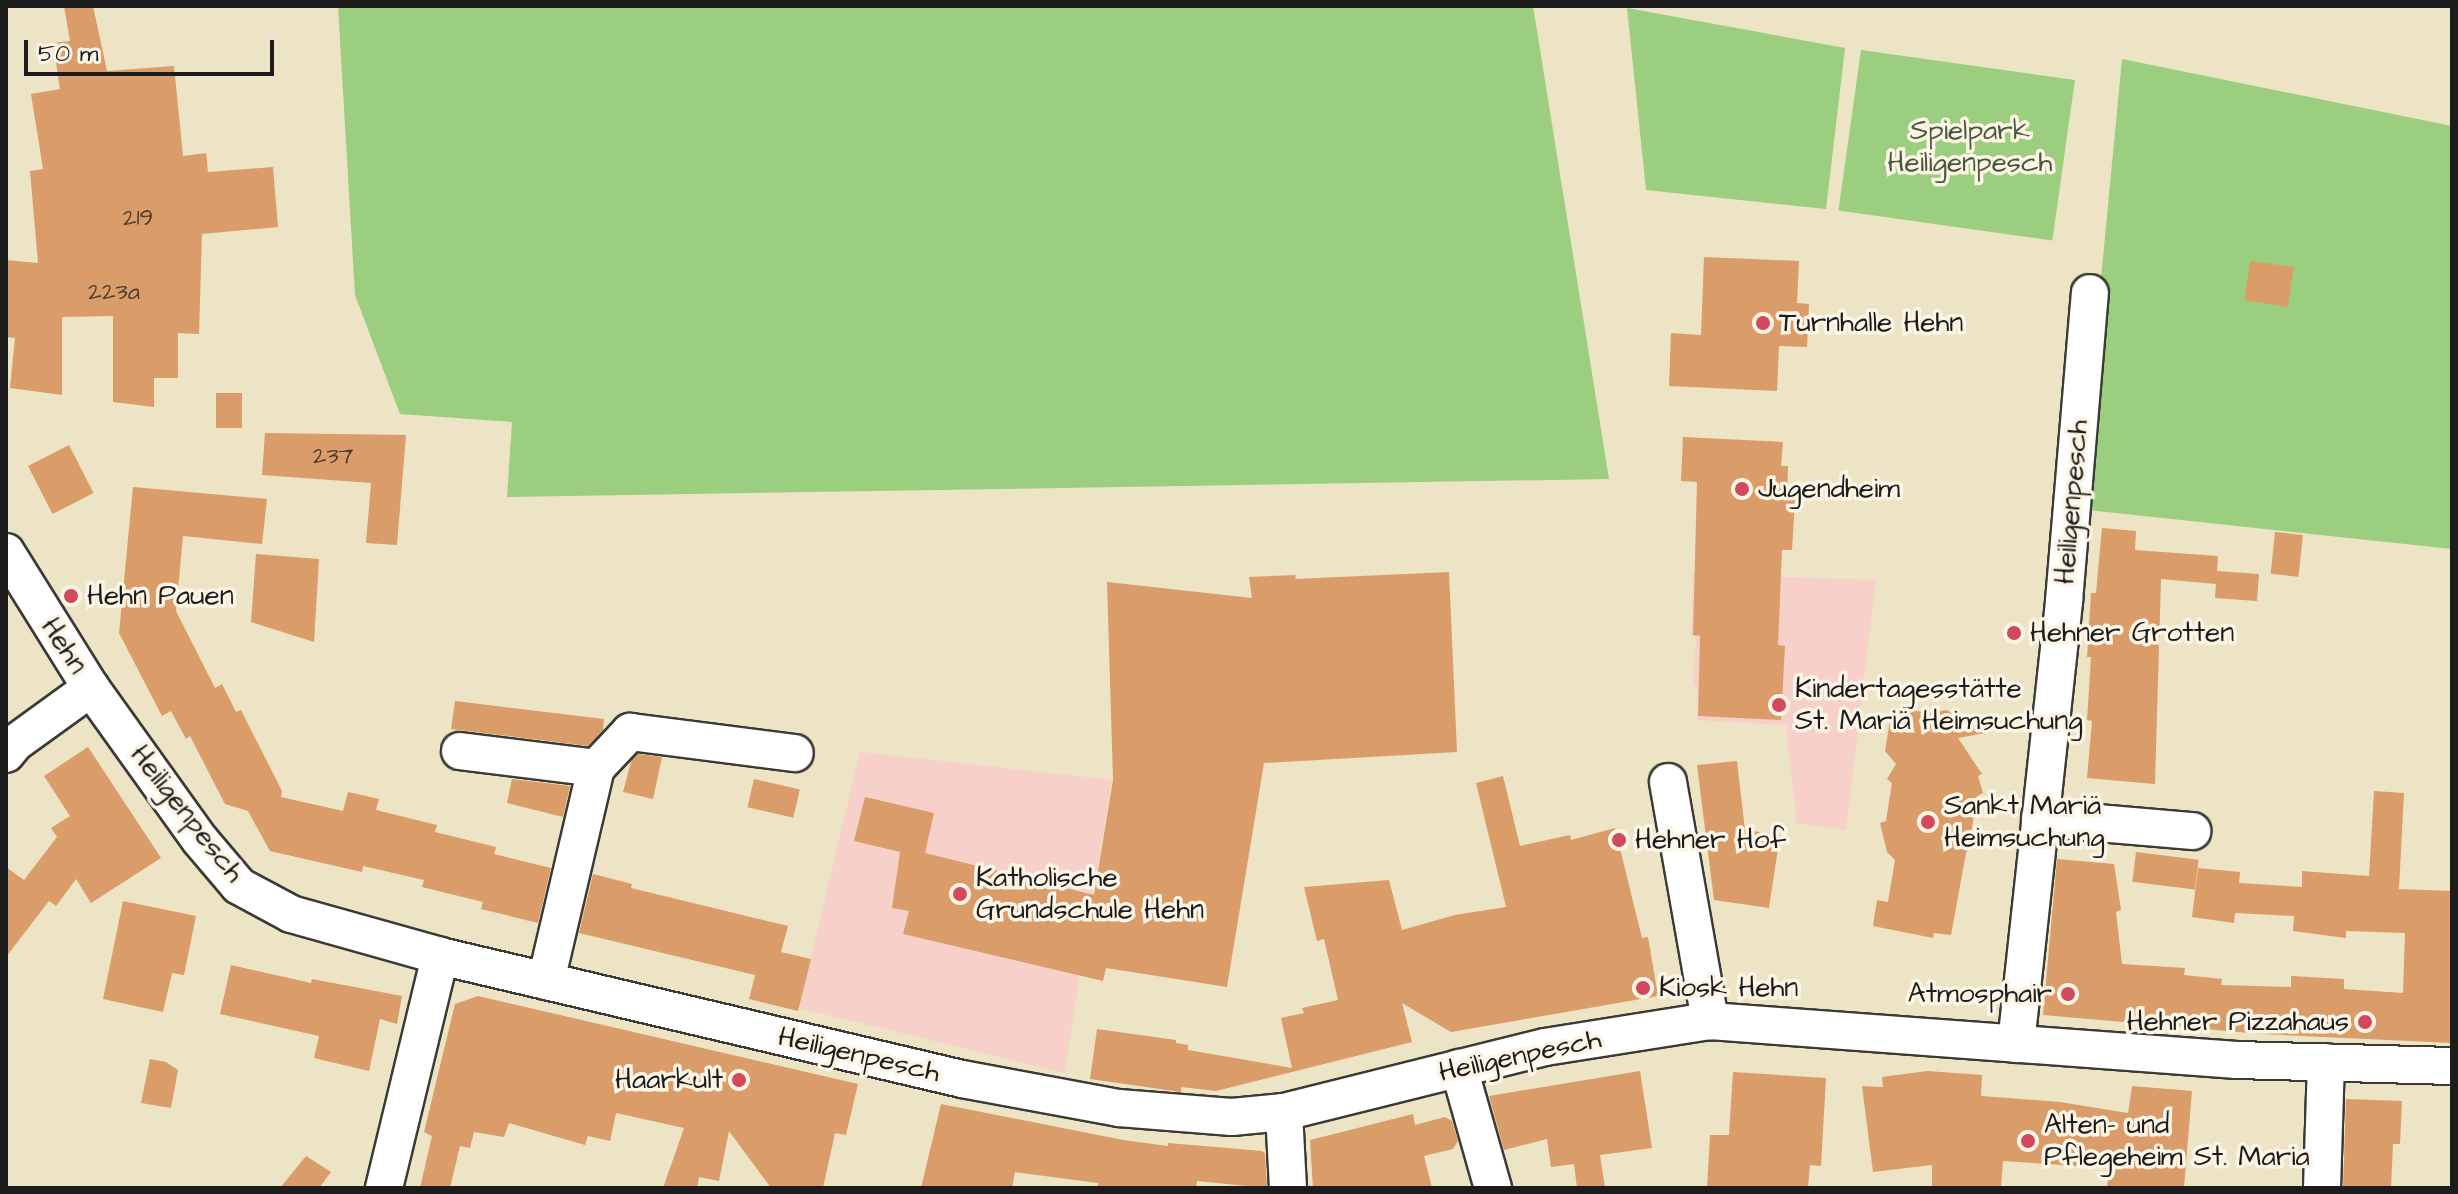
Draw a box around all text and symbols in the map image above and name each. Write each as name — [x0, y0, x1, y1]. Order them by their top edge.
scale bar — [28, 24, 278, 74]
text: 50 m — [38, 37, 98, 71]
park label: Spielpark Heiligenpesch — [1888, 114, 2052, 180]
house number: 219 — [123, 205, 153, 233]
house number: 223a — [88, 279, 140, 307]
place label: Turnhalle Hehn — [1779, 306, 1963, 340]
marker: Turnhalle Hehn — [1754, 314, 1772, 332]
street label: Heiligenpesch — [2048, 418, 2096, 586]
house number: 237 — [313, 443, 353, 471]
place label: Jugendheim — [1758, 472, 1900, 506]
marker: Jugendheim — [1733, 480, 1751, 498]
place label: Hehn Pauen — [87, 579, 234, 613]
marker: Hehn Pauen — [62, 587, 80, 605]
street label: Hehn — [34, 612, 94, 680]
place label: Hehner Grotten — [2030, 616, 2234, 650]
marker: Hehner Grotten — [2005, 624, 2023, 642]
place label: Kindertagesstätte St. Mariä Heimsuchung — [1795, 672, 2083, 738]
marker: Kindertagesstätte St. Mariä Heimsuchung — [1770, 696, 1788, 714]
street label: Heiligenpesch — [123, 739, 251, 889]
place label: Sankt Mariä Heimsuchung — [1944, 789, 2105, 855]
marker: Sankt Mariä Heimsuchung — [1919, 813, 1937, 831]
place label: Hehner Hof — [1635, 823, 1786, 857]
marker: Hehner Hof — [1610, 831, 1628, 849]
place label: Katholische Grundschule Hehn — [976, 861, 1204, 927]
marker: Katholische Grundschule Hehn — [951, 885, 969, 903]
place label: Kiosk Hehn — [1659, 971, 1798, 1005]
place label: Atmosphair — [1908, 977, 2052, 1011]
marker: Kiosk Hehn — [1634, 979, 1652, 997]
marker: Atmosphair — [2059, 985, 2077, 1003]
place label: Hehner Pizzahaus — [2127, 1005, 2349, 1039]
marker: Hehner Pizzahaus — [2356, 1013, 2374, 1031]
street label: Heiligenpesch — [775, 1020, 943, 1090]
street label: Heiligenpesch — [1436, 1022, 1604, 1090]
place label: Haarkult — [615, 1063, 723, 1097]
marker: Haarkult — [730, 1071, 748, 1089]
place label: Alten- und Pflegeheim St. Maria — [2044, 1108, 2310, 1174]
marker: Alten- und Pflegeheim St. Maria — [2019, 1132, 2037, 1150]

